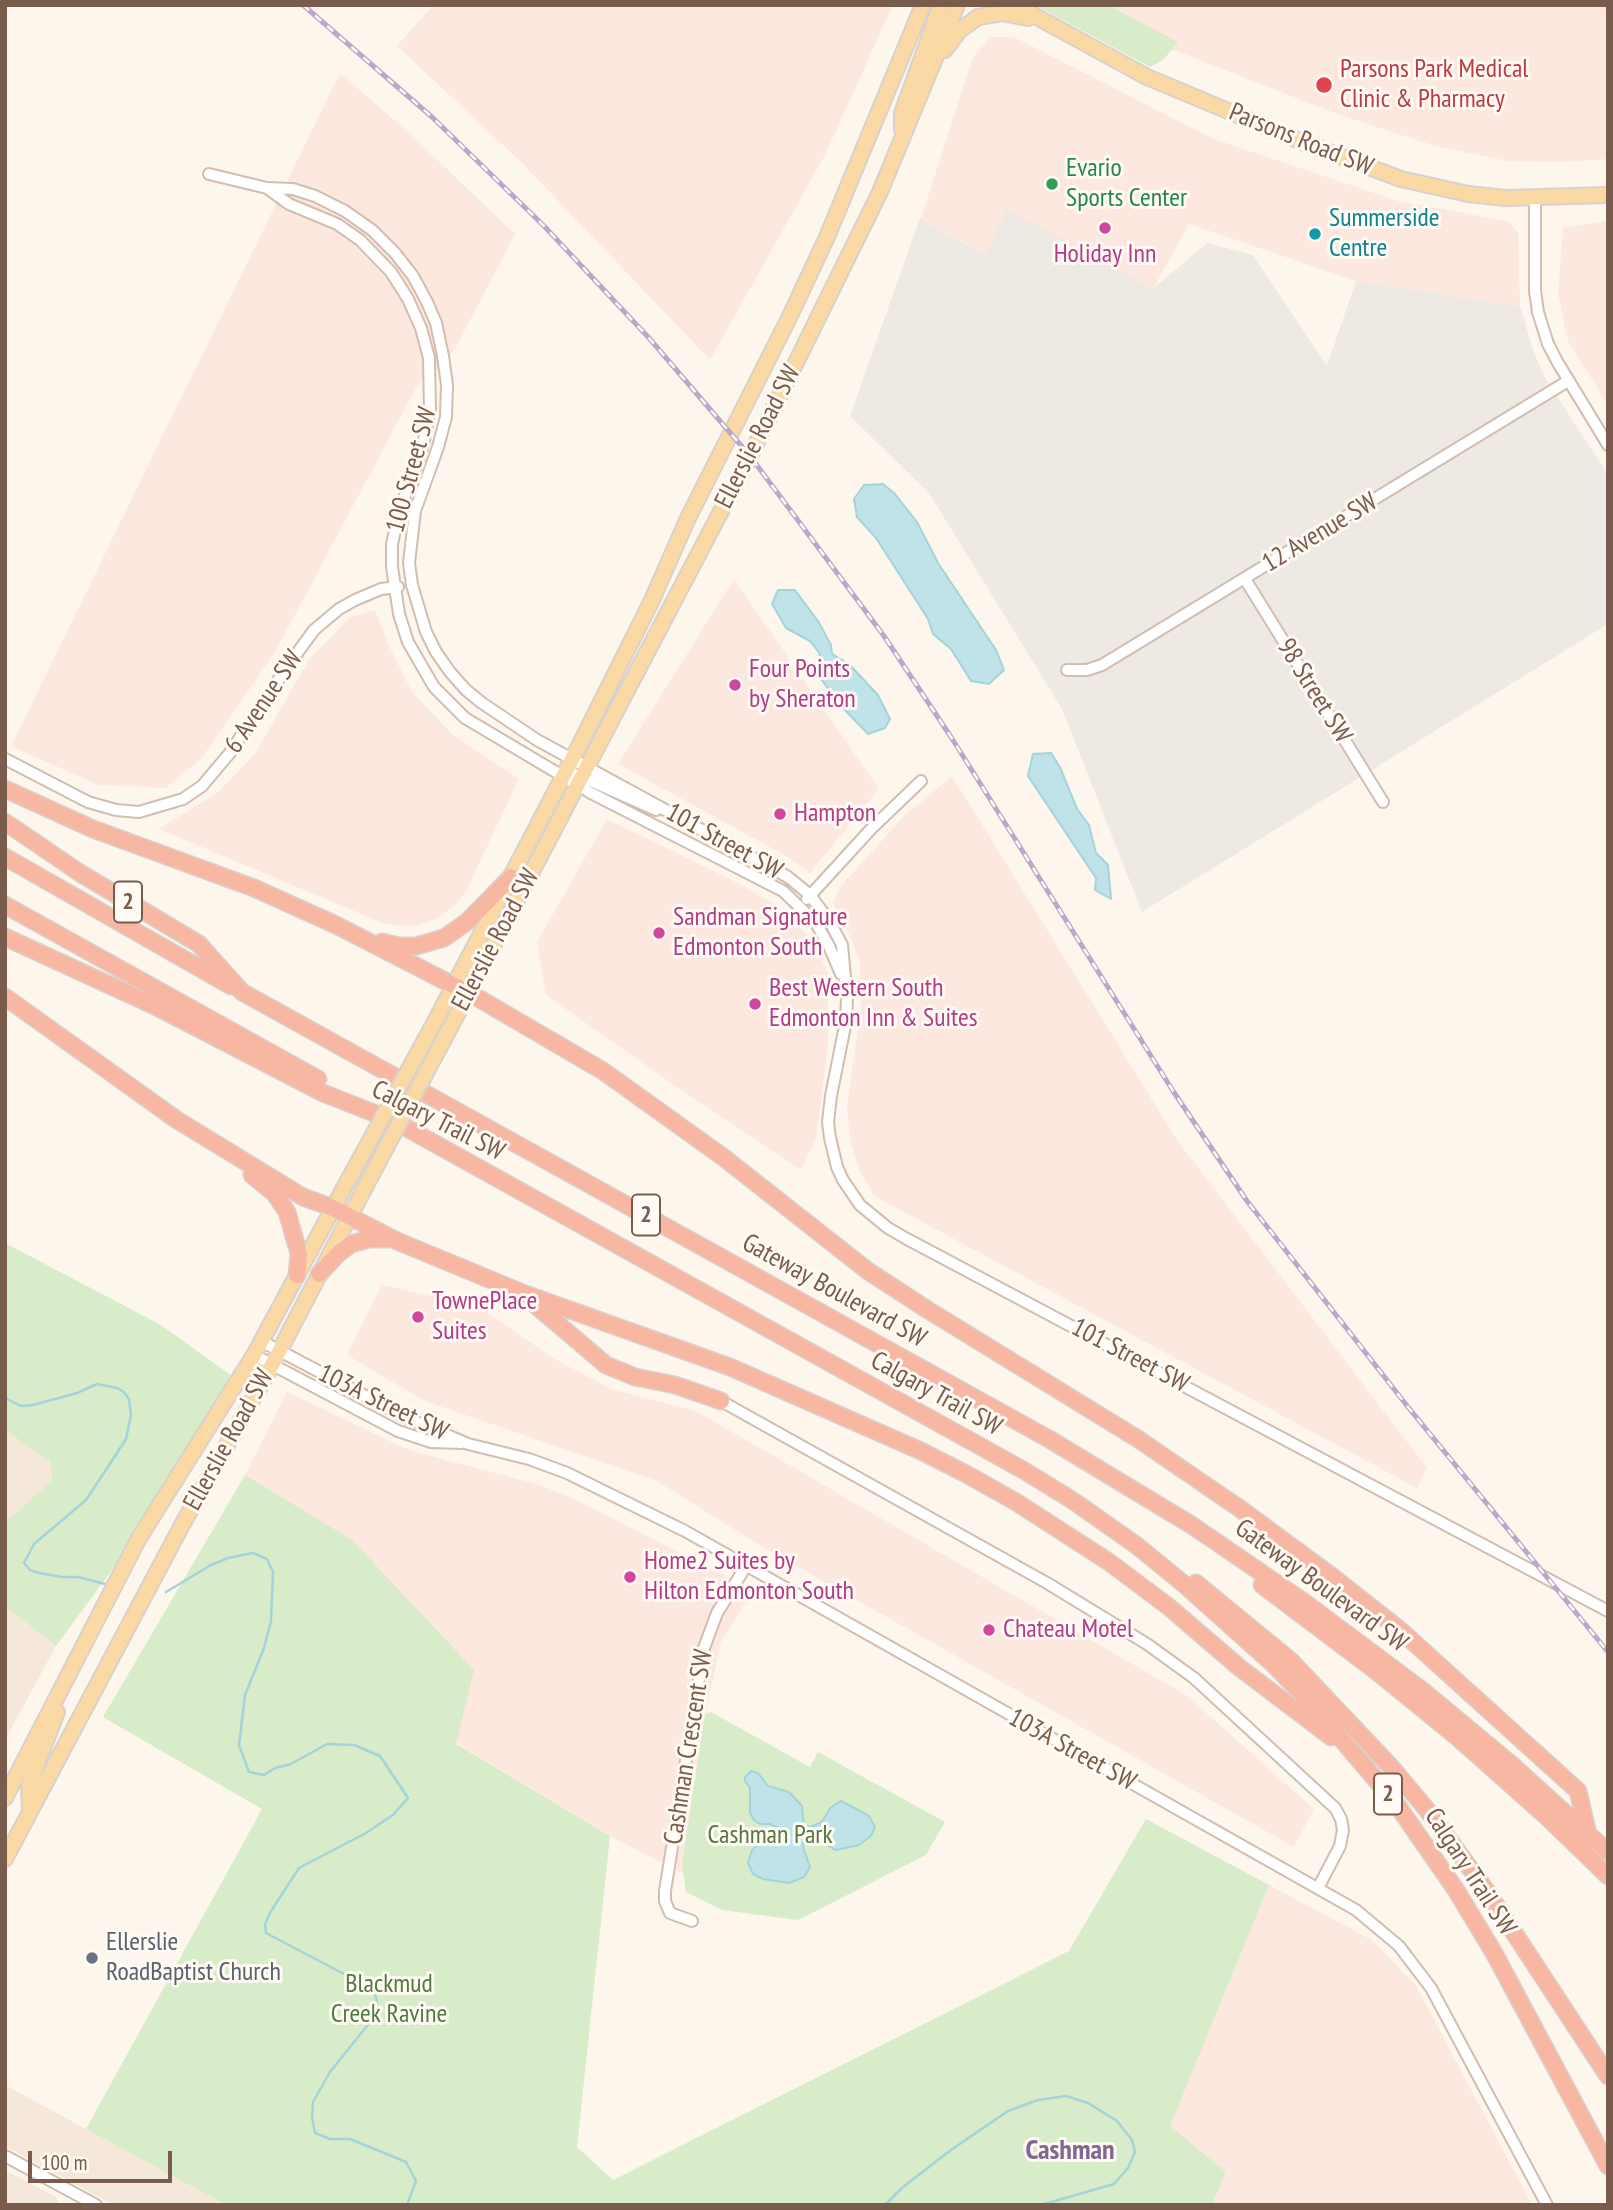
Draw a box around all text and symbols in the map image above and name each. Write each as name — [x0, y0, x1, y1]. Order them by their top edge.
place label: Parsons Park Medical Clinic & Pharmacy — [1340, 54, 1528, 116]
marker: Parsons Park Medical Clinic & Pharmacy — [1314, 75, 1334, 95]
street label: Parsons Road SW — [1224, 97, 1378, 183]
place label: Evario Sports Center — [1066, 153, 1187, 214]
marker: Evario Sports Center — [1044, 176, 1060, 192]
place label: Summerside Centre — [1329, 203, 1440, 264]
marker: Holiday Inn — [1097, 220, 1113, 236]
marker: Summerside Centre — [1307, 226, 1323, 242]
place label: Holiday Inn — [1054, 239, 1156, 271]
street label: Ellerslie Road SW — [709, 360, 807, 514]
street label: 100 Street SW — [380, 404, 444, 536]
street label: 12 Avenue SW — [1257, 486, 1383, 580]
street label: 98 Street SW — [1270, 633, 1358, 749]
street label: 6 Avenue SW — [218, 645, 310, 759]
place label: Four Points by Sheraton — [749, 654, 856, 716]
marker: Four Points by Sheraton — [727, 677, 743, 693]
street label: 101 Street SW — [660, 797, 788, 887]
place label: Hampton — [794, 798, 876, 830]
marker: Hampton — [772, 806, 788, 822]
street label: Ellerslie Road SW — [446, 864, 546, 1016]
road number: 2 — [114, 882, 142, 922]
place label: Sandman Signature Edmonton South — [673, 902, 848, 964]
marker: Sandman Signature Edmonton South — [651, 925, 667, 941]
place label: Best Western South Edmonton Inn & Suites — [769, 973, 978, 1034]
marker: Best Western South Edmonton Inn & Suites — [747, 996, 763, 1012]
street label: Calgary Trail SW — [366, 1074, 510, 1168]
road number: 2 — [632, 1195, 660, 1236]
street label: Gateway Boulevard SW — [736, 1227, 932, 1355]
place label: TownePlace Suites — [432, 1286, 537, 1348]
marker: TownePlace Suites — [410, 1309, 426, 1325]
street label: 101 Street SW — [1066, 1312, 1194, 1400]
street label: Calgary Trail SW — [865, 1345, 1007, 1443]
street label: 103A Street SW — [313, 1358, 453, 1448]
street label: Ellerslie Road SW — [177, 1364, 281, 1516]
street label: Gateway Boulevard SW — [1229, 1513, 1413, 1659]
place label: Home2 Suites by Hilton Edmonton South — [644, 1546, 854, 1608]
marker: Home2 Suites by Hilton Edmonton South — [622, 1569, 638, 1585]
place label: Chateau Motel — [1003, 1614, 1133, 1646]
marker: Chateau Motel — [981, 1622, 997, 1638]
street label: Cashman Crescent SW — [658, 1647, 720, 1847]
street label: 103A Street SW — [1003, 1702, 1141, 1798]
road number: 2 — [1374, 1774, 1402, 1814]
street label: Calgary Trail SW — [1417, 1803, 1523, 1941]
park label: Cashman Park — [707, 1820, 833, 1852]
place label: Ellerslie RoadBaptist Church — [106, 1927, 281, 1988]
marker: Ellerslie RoadBaptist Church — [84, 1950, 100, 1966]
park label: Blackmud Creek Ravine — [331, 1969, 447, 2030]
district label: Cashman — [1025, 2134, 1115, 2168]
scale bar — [32, 2136, 175, 2180]
text: 100 m — [41, 2149, 87, 2176]

